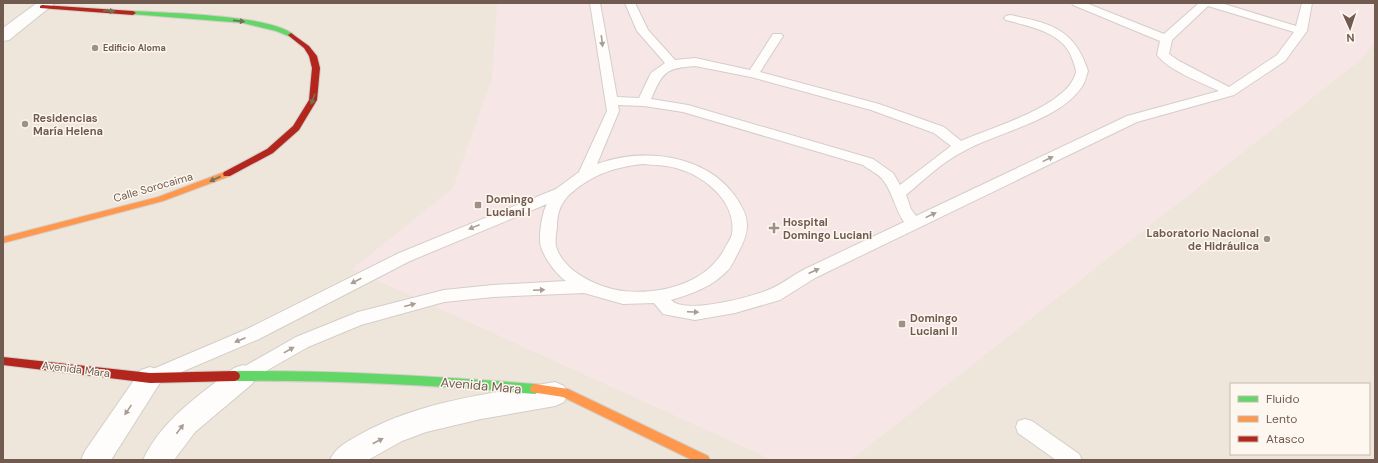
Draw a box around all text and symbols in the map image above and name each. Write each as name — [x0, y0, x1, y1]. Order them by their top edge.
one-way arrow — [103, 8, 115, 15]
north arrow — [1330, 8, 1370, 48]
one-way arrow — [233, 18, 245, 24]
text: N — [1346, 31, 1355, 45]
one-way arrow — [599, 35, 605, 47]
place label: Edificio Aloma — [103, 42, 166, 54]
marker: Edificio Aloma — [90, 43, 100, 53]
one-way arrow — [309, 94, 315, 106]
place label: Residencias María Helena — [33, 111, 103, 138]
marker: Residencias María Helena — [20, 119, 30, 129]
one-way arrow — [1043, 156, 1054, 162]
street label: Calle Sorocaima — [112, 169, 194, 205]
one-way arrow — [209, 176, 221, 183]
place label: Domingo Luciani I — [486, 192, 534, 219]
marker: Domingo Luciani I — [473, 200, 483, 210]
one-way arrow — [925, 212, 937, 218]
place label: Hospital Domingo Luciani — [783, 215, 872, 242]
marker: Hospital Domingo Luciani — [768, 222, 780, 234]
one-way arrow — [467, 225, 479, 231]
place label: Laboratorio Nacional de Hidráulica — [1146, 226, 1259, 253]
marker: Laboratorio Nacional de Hidráulica — [1262, 234, 1272, 244]
one-way arrow — [808, 268, 820, 274]
one-way arrow — [350, 278, 361, 284]
one-way arrow — [533, 287, 546, 293]
one-way arrow — [404, 301, 417, 307]
one-way arrow — [686, 309, 699, 316]
place label: Domingo Luciani II — [910, 311, 958, 338]
marker: Domingo Luciani II — [897, 319, 907, 329]
one-way arrow — [234, 337, 245, 343]
one-way arrow — [283, 346, 295, 353]
street label: Avenida Mara — [41, 358, 111, 380]
street label: Avenida Mara — [440, 373, 522, 397]
legend — [1230, 383, 1370, 455]
text: Fluido — [1266, 391, 1300, 407]
one-way arrow — [124, 405, 132, 416]
text: Lento — [1266, 411, 1297, 427]
one-way arrow — [176, 423, 184, 434]
text: Atasco — [1266, 431, 1305, 447]
one-way arrow — [372, 438, 384, 444]

